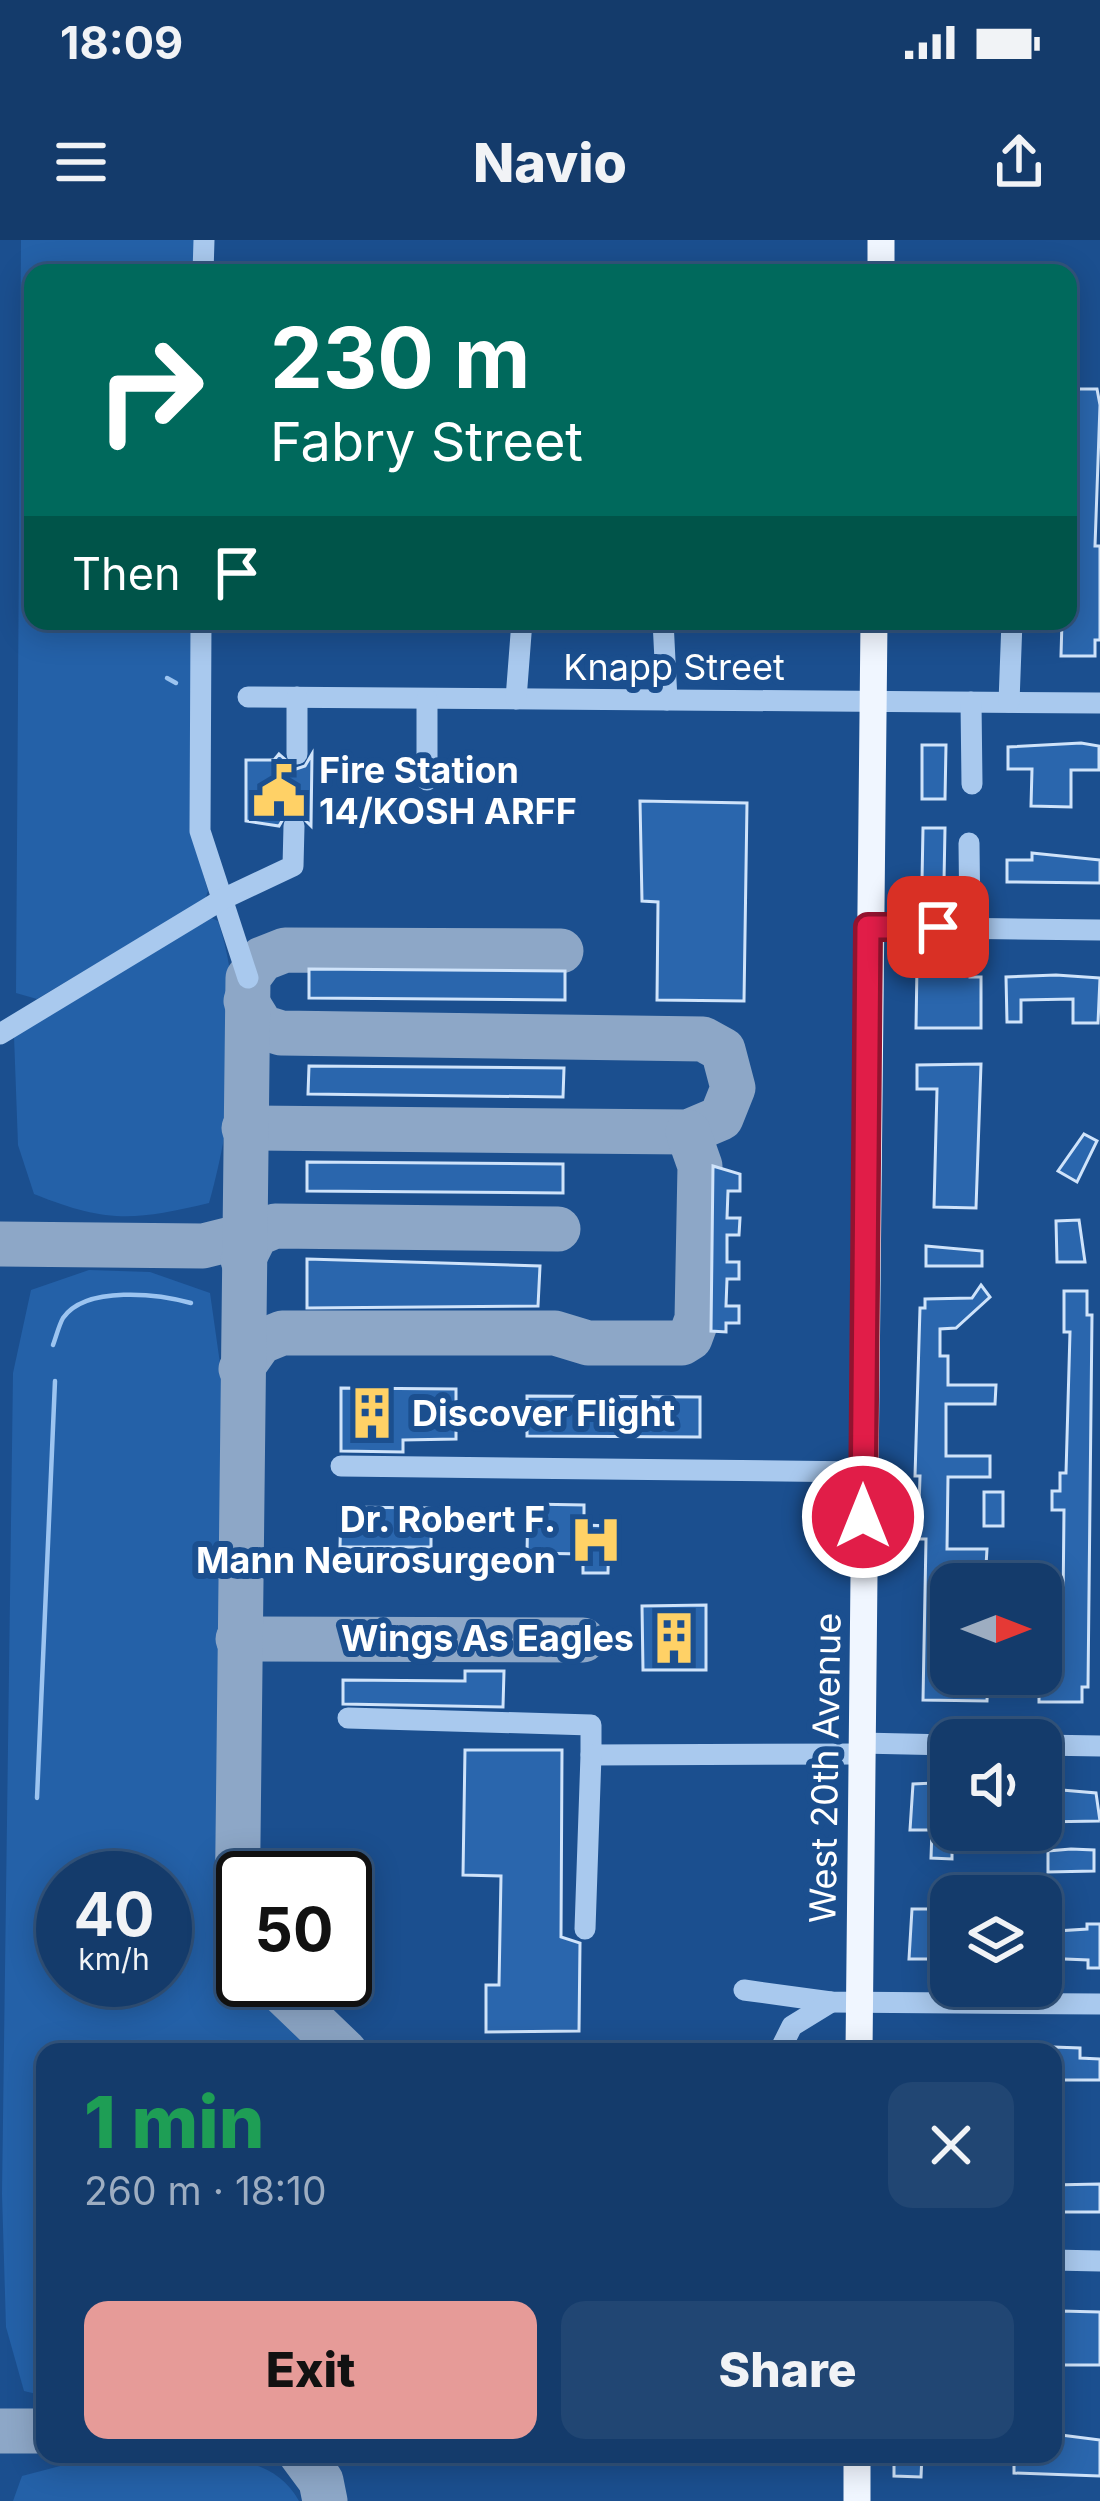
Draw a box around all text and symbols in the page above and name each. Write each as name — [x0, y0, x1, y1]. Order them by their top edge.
text: 18:09 — [60, 15, 183, 70]
icon: menu — [48, 129, 114, 195]
icon: share — [986, 129, 1052, 195]
text: Navio — [473, 130, 627, 195]
text: 230 m — [270, 307, 530, 408]
icon: right — [72, 312, 228, 468]
text: Fabry Street — [270, 409, 583, 474]
icon: arrive — [204, 540, 270, 606]
text: Then — [72, 546, 180, 601]
street label: Knapp Street — [563, 645, 785, 689]
place label: Fire Station 14/KOSH ARFF — [319, 748, 577, 833]
public building icon: Fire Station 14/KOSH ARFF — [250, 762, 308, 820]
pin — [887, 876, 989, 978]
icon: arrive — [905, 894, 971, 960]
building icon: Discover Flight — [343, 1384, 401, 1442]
place label: Discover Flight — [412, 1391, 675, 1435]
position arrow — [800, 1454, 926, 1580]
place label: Dr. Robert F. Mann Neurosurgeon — [196, 1497, 556, 1582]
hospital icon: Dr. Robert F. Mann Neurosurgeon — [567, 1511, 625, 1569]
north arrow — [930, 1563, 1062, 1695]
map controls — [930, 1563, 1062, 2007]
building icon: Wings As Eagles — [645, 1609, 703, 1667]
street label: West 20th Avenue — [800, 1612, 850, 1924]
place label: Wings As Eagles — [341, 1616, 634, 1660]
button: sound — [930, 1719, 1062, 1851]
speed limit sign: 50 — [216, 1851, 372, 2007]
button: layers — [930, 1875, 1062, 2007]
text: 40 — [73, 1878, 155, 1950]
text: km/h — [78, 1941, 150, 1977]
text: 1 min — [84, 2078, 264, 2165]
button: close — [888, 2082, 1014, 2208]
text: 260 m · 18:10 — [84, 2167, 327, 2214]
button: Exit — [84, 2301, 537, 2439]
button: Share — [561, 2301, 1014, 2439]

